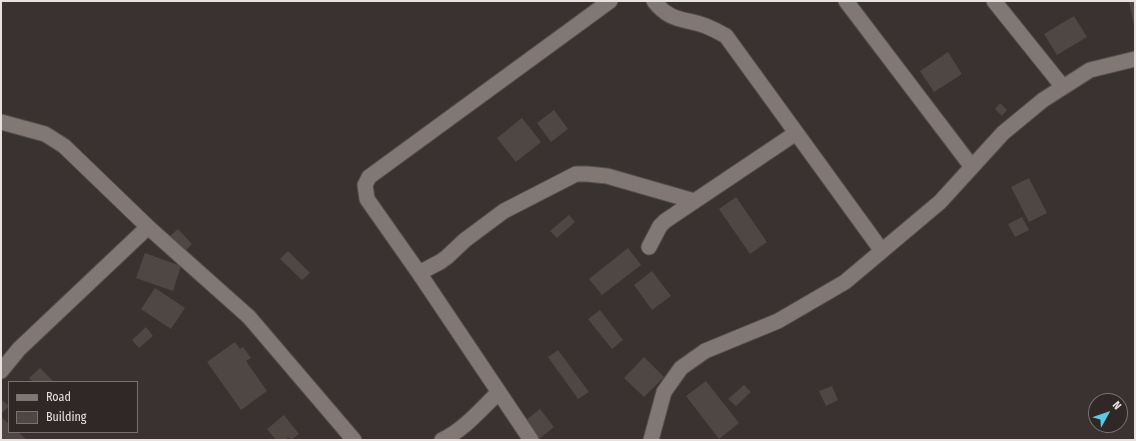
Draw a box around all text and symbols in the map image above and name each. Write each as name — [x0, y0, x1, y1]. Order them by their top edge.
legend — [8, 381, 138, 433]
text: Road — [46, 390, 71, 404]
north arrow — [1088, 393, 1128, 433]
text: N — [1110, 399, 1124, 412]
text: Building — [46, 410, 86, 424]

